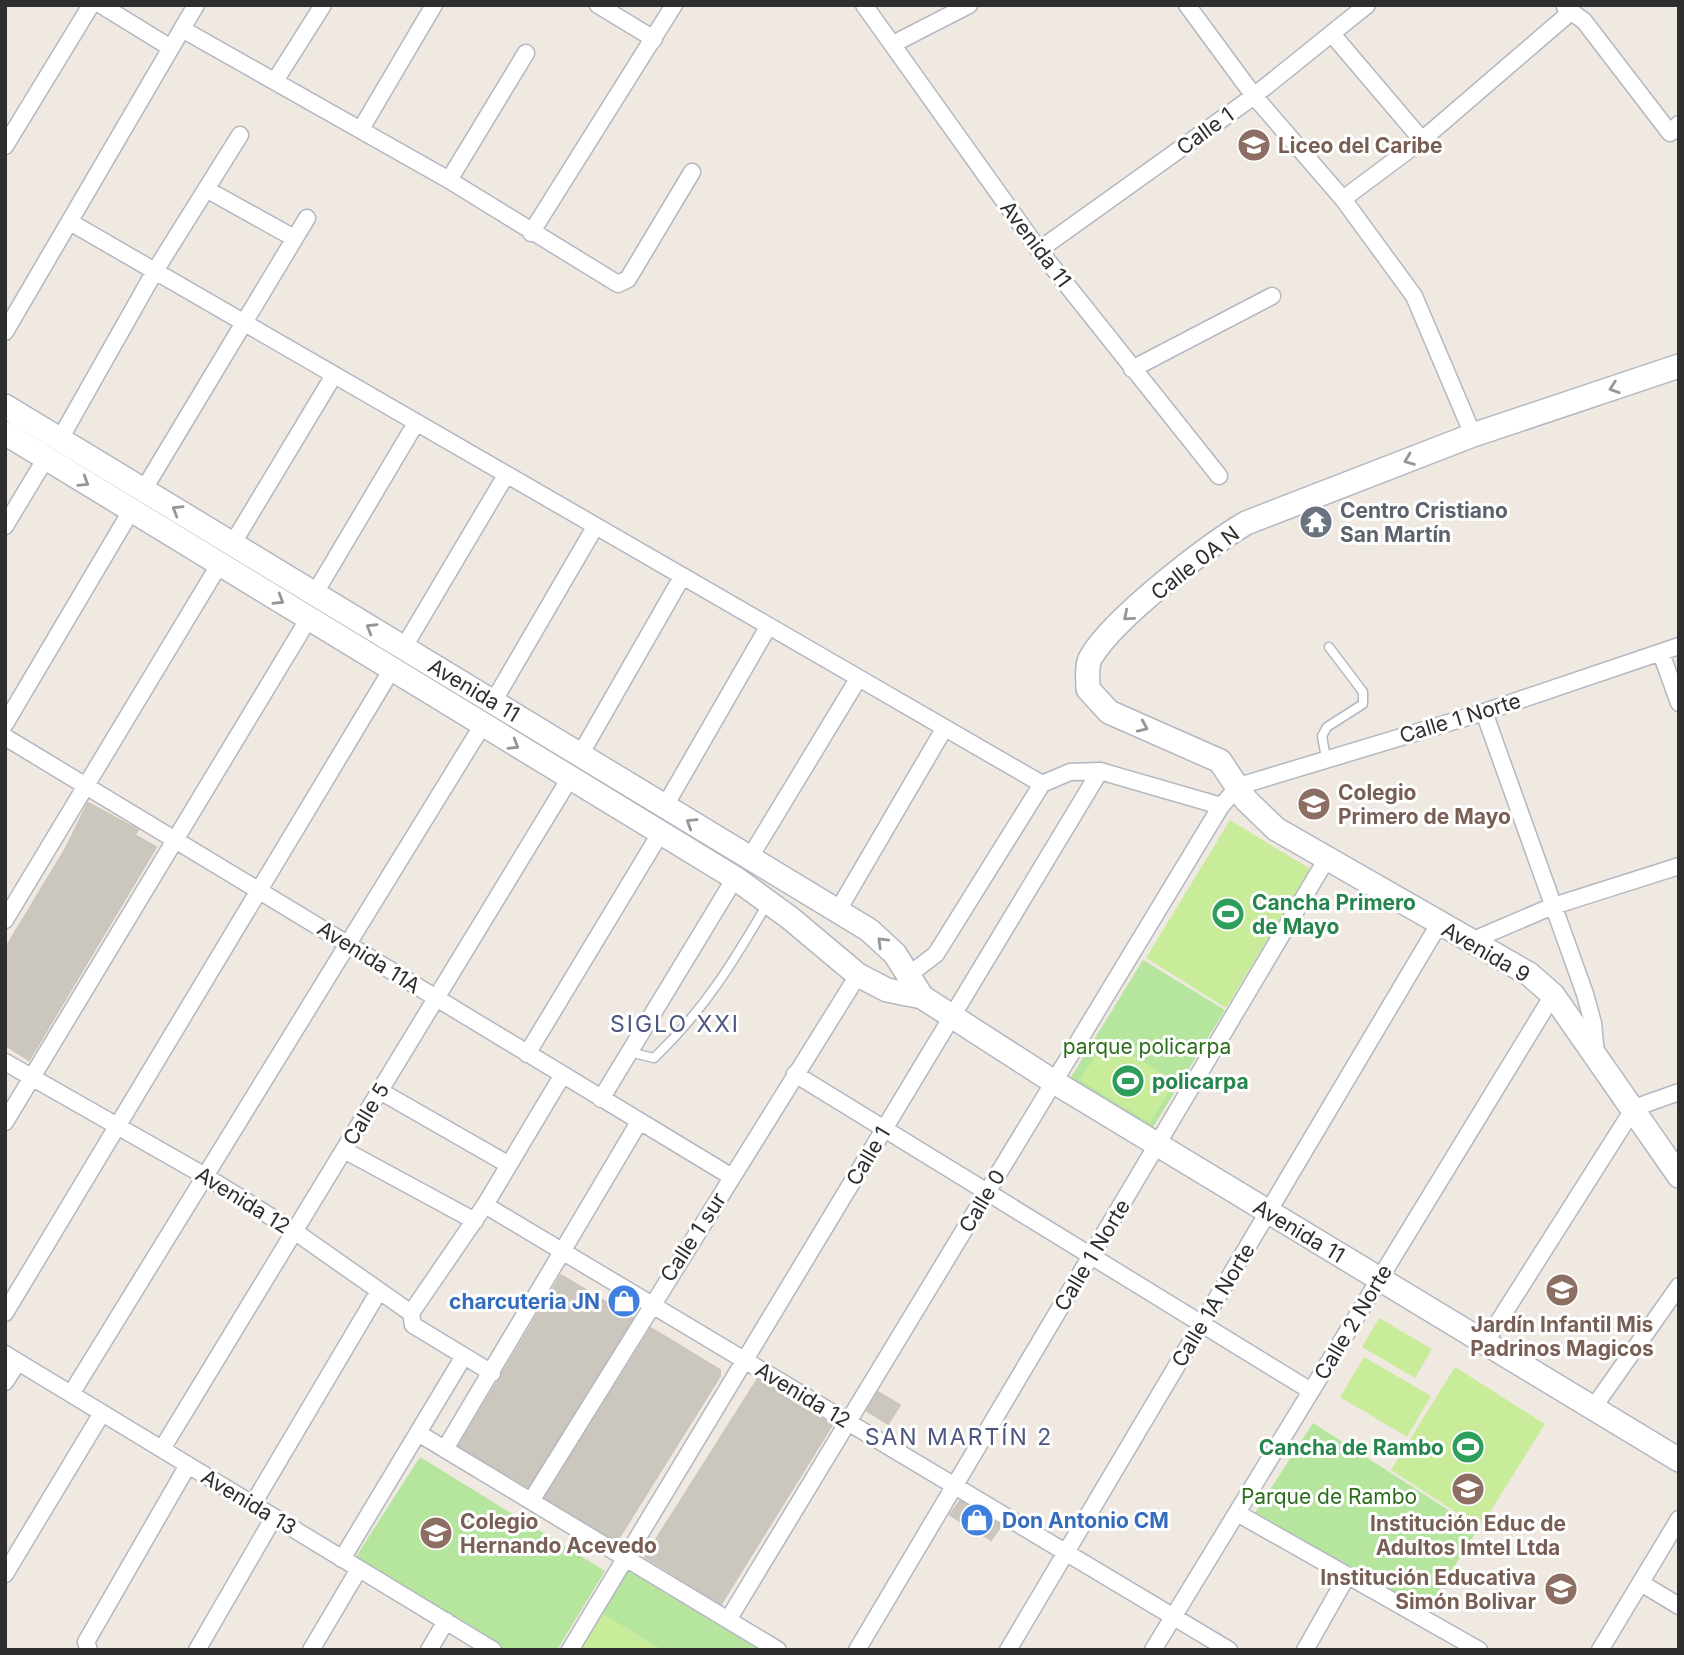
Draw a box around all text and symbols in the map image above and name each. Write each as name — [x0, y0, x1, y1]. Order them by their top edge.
street label: Calle 1 — [1172, 102, 1238, 160]
school or university icon: Liceo del Caribe — [1235, 126, 1273, 164]
place label: Liceo del Caribe — [1278, 133, 1443, 158]
street label: Avenida 11 — [995, 196, 1077, 292]
one-way arrow — [1608, 380, 1621, 394]
one-way arrow — [1404, 452, 1416, 466]
one-way arrow — [77, 473, 90, 486]
place label: Centro Cristiano San Martín — [1340, 498, 1508, 547]
temple icon: Centro Cristiano San Martín — [1297, 503, 1335, 541]
one-way arrow — [172, 505, 185, 518]
street label: Calle 0A N — [1146, 521, 1244, 605]
one-way arrow — [271, 592, 284, 605]
one-way arrow — [1123, 608, 1136, 620]
one-way arrow — [366, 623, 379, 636]
street label: Avenida 11 — [424, 653, 524, 727]
street label: Calle 1 Norte — [1396, 688, 1524, 748]
one-way arrow — [1136, 719, 1148, 733]
one-way arrow — [507, 737, 519, 750]
place label: Colegio Primero de Mayo — [1338, 780, 1511, 829]
school or university icon: Colegio Primero de Mayo — [1295, 785, 1333, 823]
one-way arrow — [686, 818, 699, 831]
place label: Cancha Primero de Mayo — [1252, 890, 1416, 939]
sports icon: Cancha Primero de Mayo — [1209, 895, 1247, 933]
street label: Avenida 11A — [313, 916, 425, 998]
street label: Avenida 9 — [1437, 917, 1535, 987]
one-way arrow — [878, 938, 891, 951]
district label: SIGLO XXI — [610, 1010, 740, 1038]
park label: parque policarpa — [1063, 1034, 1231, 1059]
sports icon: policarpa — [1109, 1062, 1147, 1100]
place label: policarpa — [1152, 1069, 1249, 1094]
street label: Calle 5 — [338, 1078, 394, 1150]
street label: Calle 1 — [841, 1122, 895, 1190]
street label: Avenida 12 — [191, 1161, 295, 1239]
street label: Calle 0 — [954, 1165, 1010, 1237]
street label: Calle 1 sur — [655, 1188, 731, 1286]
street label: Avenida 11 — [1249, 1194, 1349, 1268]
street label: Calle 1 Norte — [1049, 1195, 1135, 1315]
street label: Calle 1A Norte — [1166, 1239, 1260, 1371]
street label: Calle 2 Norte — [1309, 1260, 1397, 1384]
school or university icon: Jardín Infantil Mis Padrinos Magicos — [1543, 1271, 1581, 1309]
shop icon: charcuteria JN — [605, 1282, 643, 1320]
place label: charcuteria JN — [449, 1289, 600, 1314]
place label: Jardín Infantil Mis Padrinos Magicos — [1470, 1312, 1654, 1361]
street label: Avenida 12 — [751, 1357, 855, 1433]
district label: SAN MARTÍN 2 — [865, 1423, 1053, 1451]
sports icon: Cancha de Rambo — [1449, 1428, 1487, 1466]
place label: Cancha de Rambo — [1259, 1435, 1444, 1460]
street label: Avenida 13 — [197, 1464, 301, 1540]
school or university icon: Institución Educ de Adultos Imtel Ltda — [1449, 1470, 1487, 1508]
park label: Parque de Rambo — [1241, 1484, 1417, 1509]
shop icon: Don Antonio CM — [958, 1501, 996, 1539]
place label: Don Antonio CM — [1002, 1508, 1169, 1533]
place label: Colegio Hernando Acevedo — [460, 1509, 657, 1558]
place label: Institución Educ de Adultos Imtel Ltda — [1370, 1511, 1566, 1560]
school or university icon: Colegio Hernando Acevedo — [417, 1514, 455, 1552]
place label: Institución Educativa Simón Bolivar — [1320, 1565, 1536, 1614]
school or university icon: Institución Educativa Simón Bolivar — [1542, 1570, 1580, 1608]

